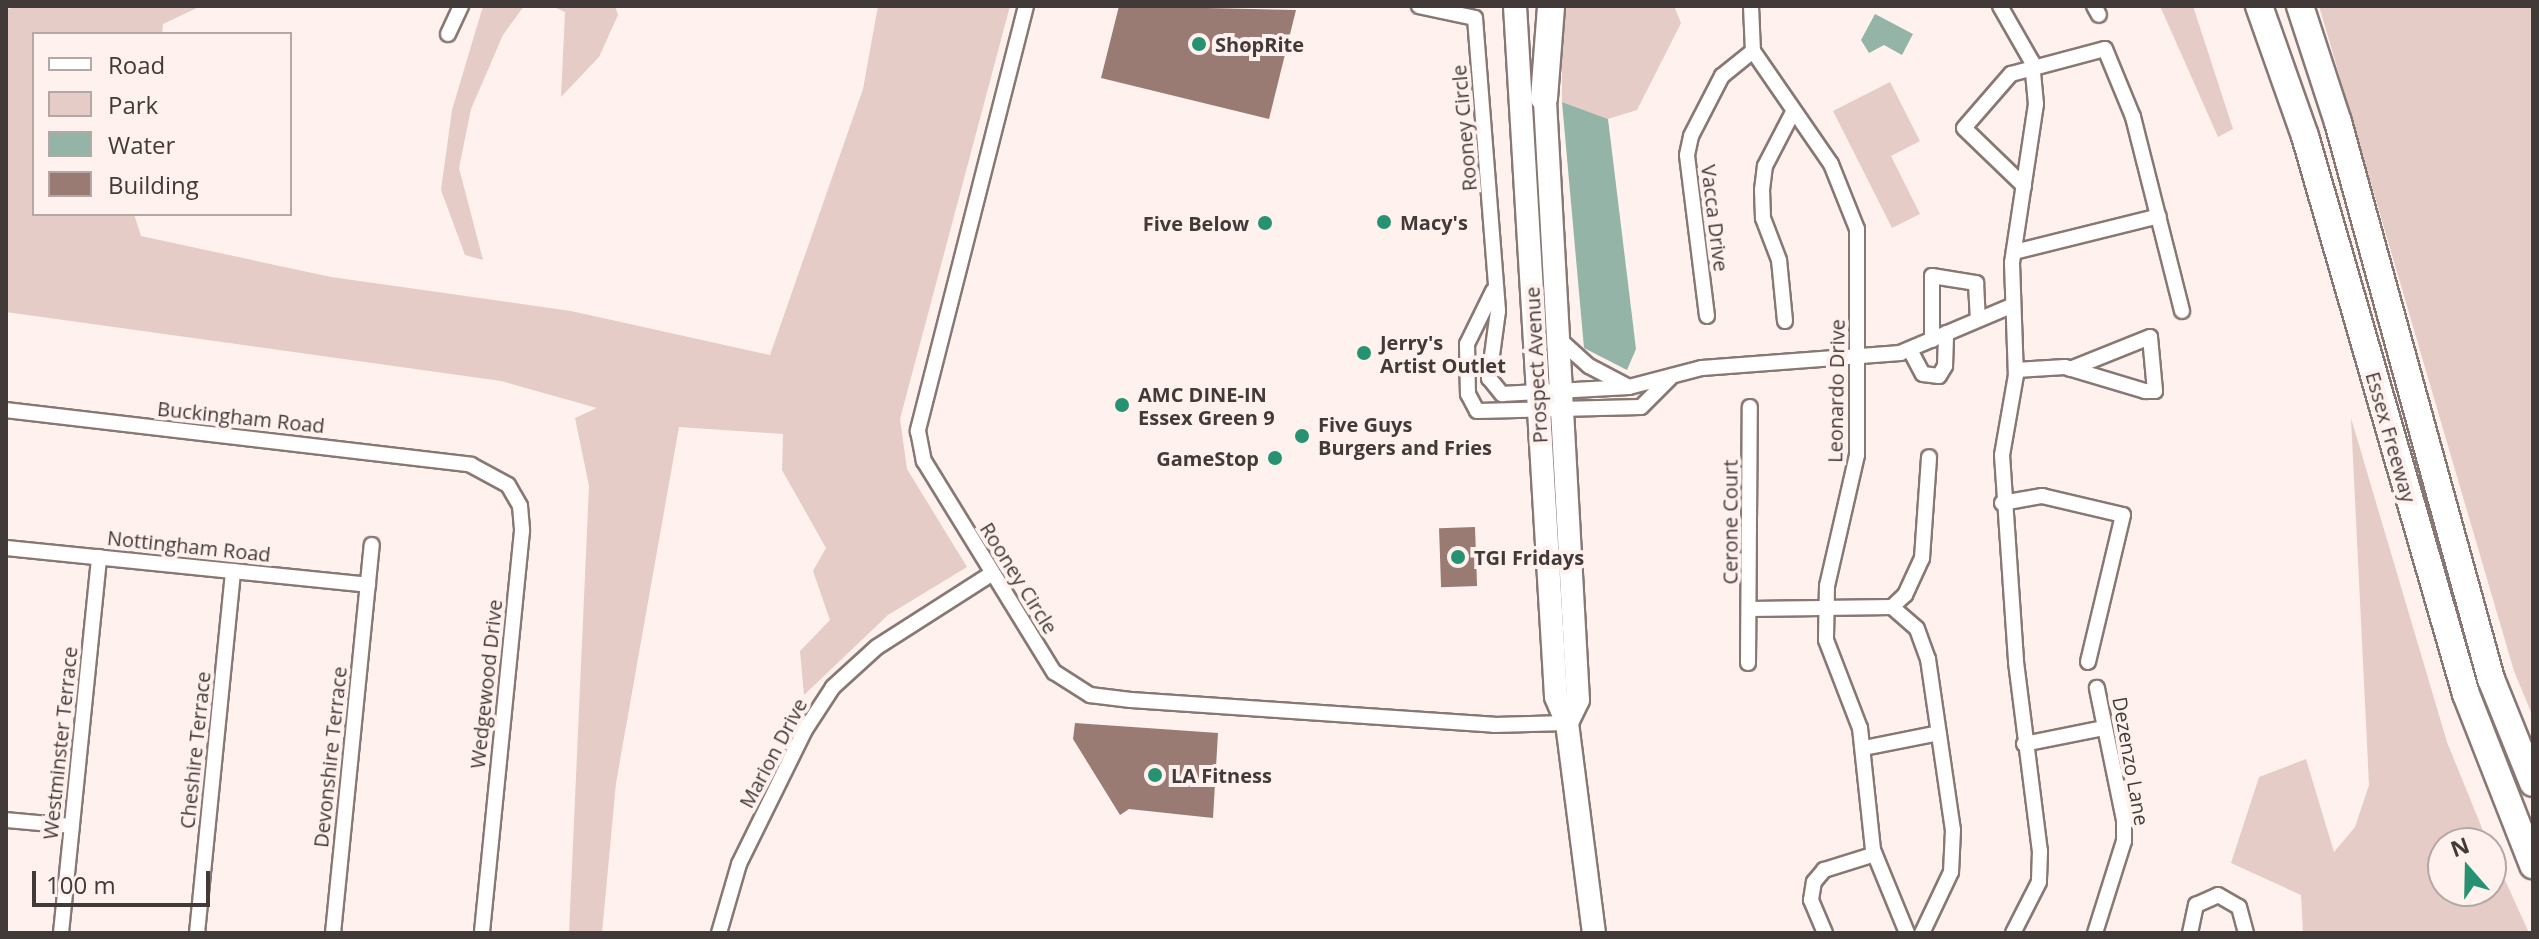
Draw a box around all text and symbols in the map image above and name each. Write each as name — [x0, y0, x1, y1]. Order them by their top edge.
legend — [32, 32, 292, 216]
place label: ShopRite — [1215, 32, 1304, 56]
marker: ShopRite — [1190, 35, 1208, 53]
text: Road — [108, 48, 165, 81]
street label: Rooney Circle — [1447, 64, 1481, 192]
text: Park — [108, 88, 158, 121]
text: Water — [108, 128, 175, 161]
street label: Vacca Drive — [1697, 163, 1733, 273]
text: Building — [108, 168, 199, 201]
place label: Macy's — [1400, 210, 1468, 234]
place label: Five Below — [1143, 211, 1249, 235]
marker: Macy's — [1375, 213, 1393, 231]
marker: Five Below — [1256, 214, 1274, 232]
street label: Prospect Avenue — [1520, 286, 1552, 444]
street label: Leonardo Drive — [1823, 319, 1849, 463]
place label: Jerry's Artist Outlet — [1380, 330, 1506, 377]
marker: Jerry's Artist Outlet — [1355, 344, 1373, 362]
street label: Essex Freeway — [2361, 369, 2421, 505]
place label: AMC DINE-IN Essex Green 9 — [1138, 382, 1275, 429]
street label: Buckingham Road — [156, 396, 326, 438]
marker: AMC DINE-IN Essex Green 9 — [1113, 396, 1131, 414]
place label: Five Guys Burgers and Fries — [1318, 412, 1492, 459]
marker: Five Guys Burgers and Fries — [1293, 427, 1311, 445]
place label: GameStop — [1156, 446, 1259, 470]
marker: GameStop — [1266, 449, 1284, 467]
street label: Cerone Court — [1718, 460, 1742, 584]
street label: Rooney Circle — [975, 518, 1063, 638]
street label: Nottingham Road — [106, 525, 272, 567]
place label: TGI Fridays — [1474, 545, 1584, 569]
marker: TGI Fridays — [1449, 548, 1467, 566]
street label: Wedgewood Drive — [465, 598, 507, 770]
street label: Westminster Terrace — [38, 645, 82, 841]
street label: Devonshire Terrace — [309, 665, 351, 849]
street label: Cheshire Terrace — [175, 670, 215, 830]
street label: Marion Drive — [734, 694, 812, 812]
street label: Dezenzo Lane — [2108, 695, 2154, 827]
place label: LA Fitness — [1171, 763, 1272, 787]
marker: LA Fitness — [1146, 766, 1164, 784]
north arrow — [2427, 827, 2507, 907]
text: N — [2446, 829, 2473, 863]
scale bar — [36, 855, 214, 905]
text: 100 m — [46, 868, 116, 901]

